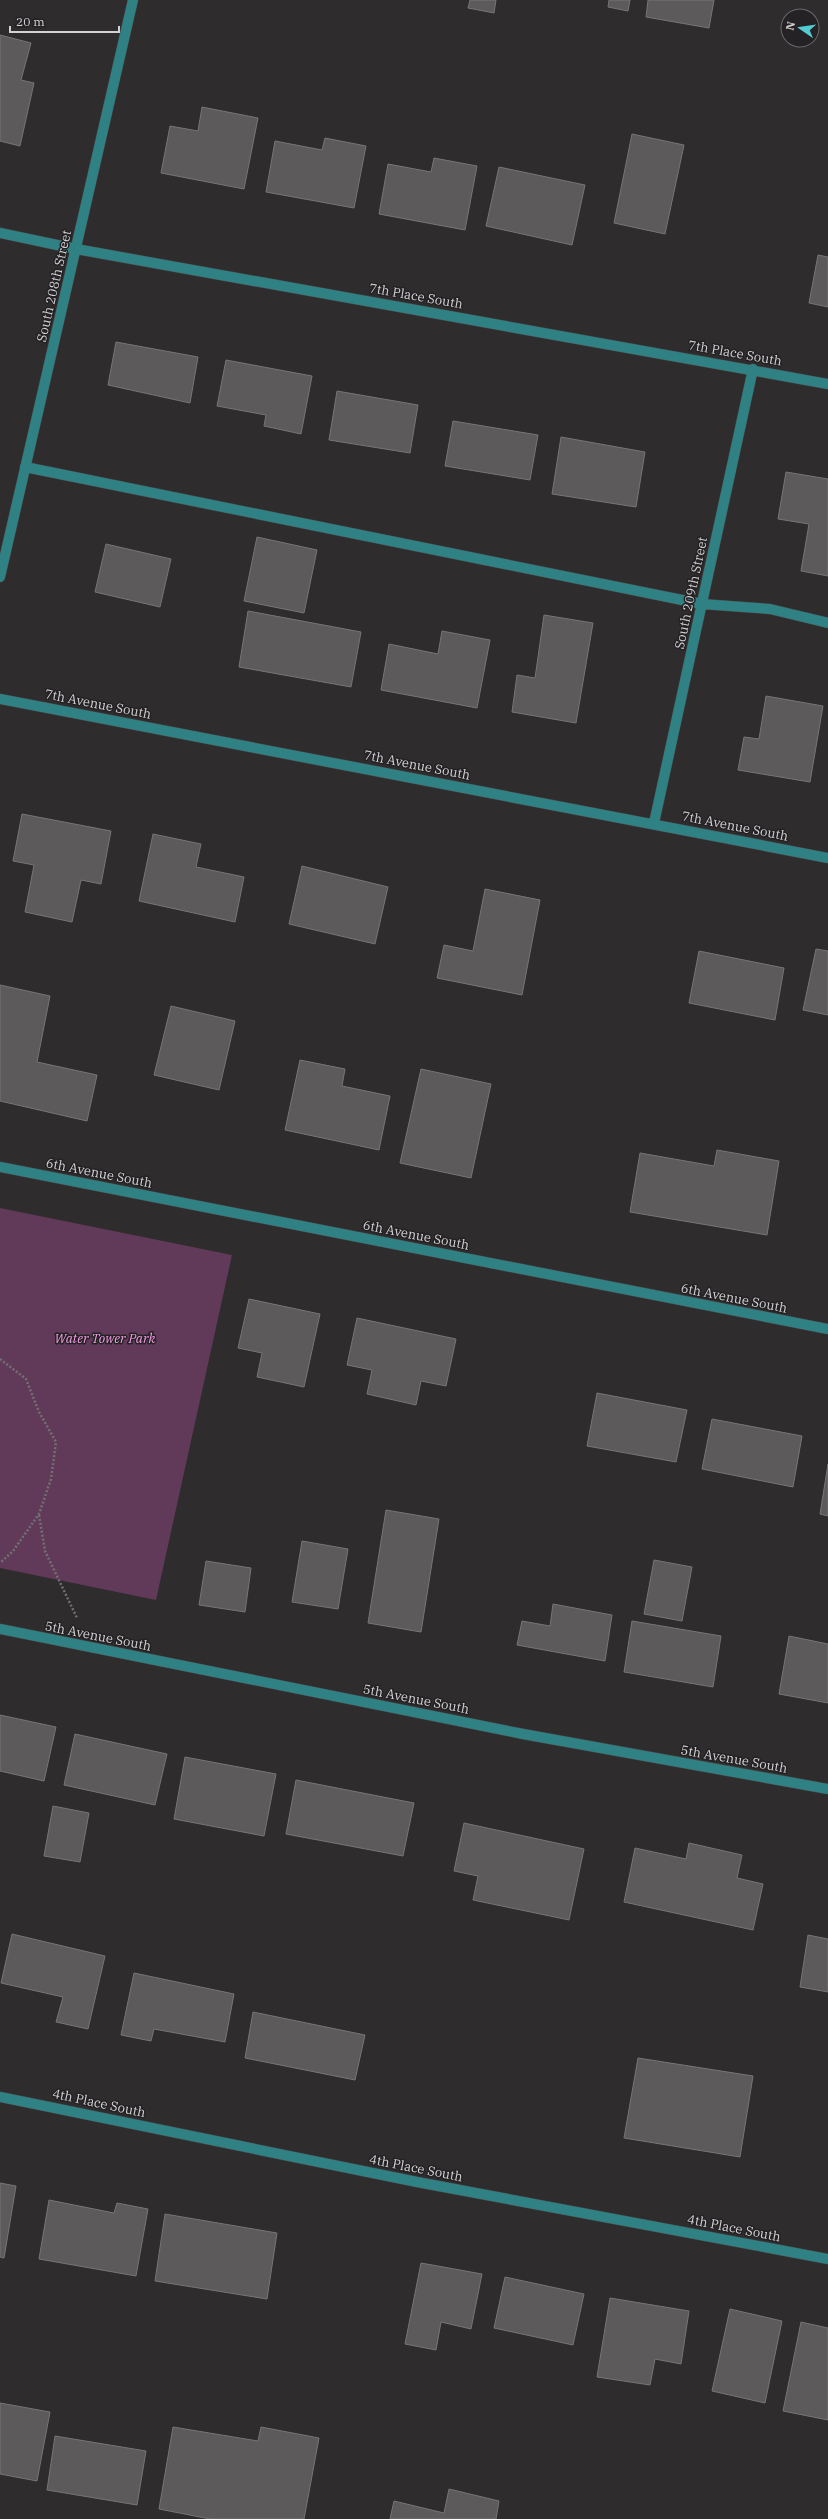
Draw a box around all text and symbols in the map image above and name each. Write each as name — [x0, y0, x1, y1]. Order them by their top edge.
scale bar — [10, 8, 119, 34]
north arrow — [780, 8, 820, 48]
text: 20 m — [16, 14, 45, 29]
text: N — [782, 20, 798, 32]
street label: South 208th Street — [33, 228, 75, 344]
street label: 7th Place South — [368, 279, 464, 313]
street label: 7th Place South — [687, 336, 783, 370]
street label: South 209th Street — [671, 535, 711, 651]
street label: 7th Avenue South — [43, 685, 153, 723]
street label: 7th Avenue South — [362, 746, 472, 784]
street label: 7th Avenue South — [680, 807, 790, 845]
street label: 6th Avenue South — [44, 1154, 154, 1192]
street label: 6th Avenue South — [361, 1216, 471, 1254]
street label: 6th Avenue South — [679, 1279, 789, 1317]
park label: Water Tower Park — [55, 1330, 156, 1347]
street label: 5th Avenue South — [43, 1617, 153, 1655]
street label: 5th Avenue South — [361, 1680, 471, 1718]
street label: 5th Avenue South — [679, 1741, 789, 1777]
street label: 4th Place South — [51, 2085, 147, 2121]
street label: 4th Place South — [368, 2151, 464, 2185]
street label: 4th Place South — [686, 2211, 782, 2245]

